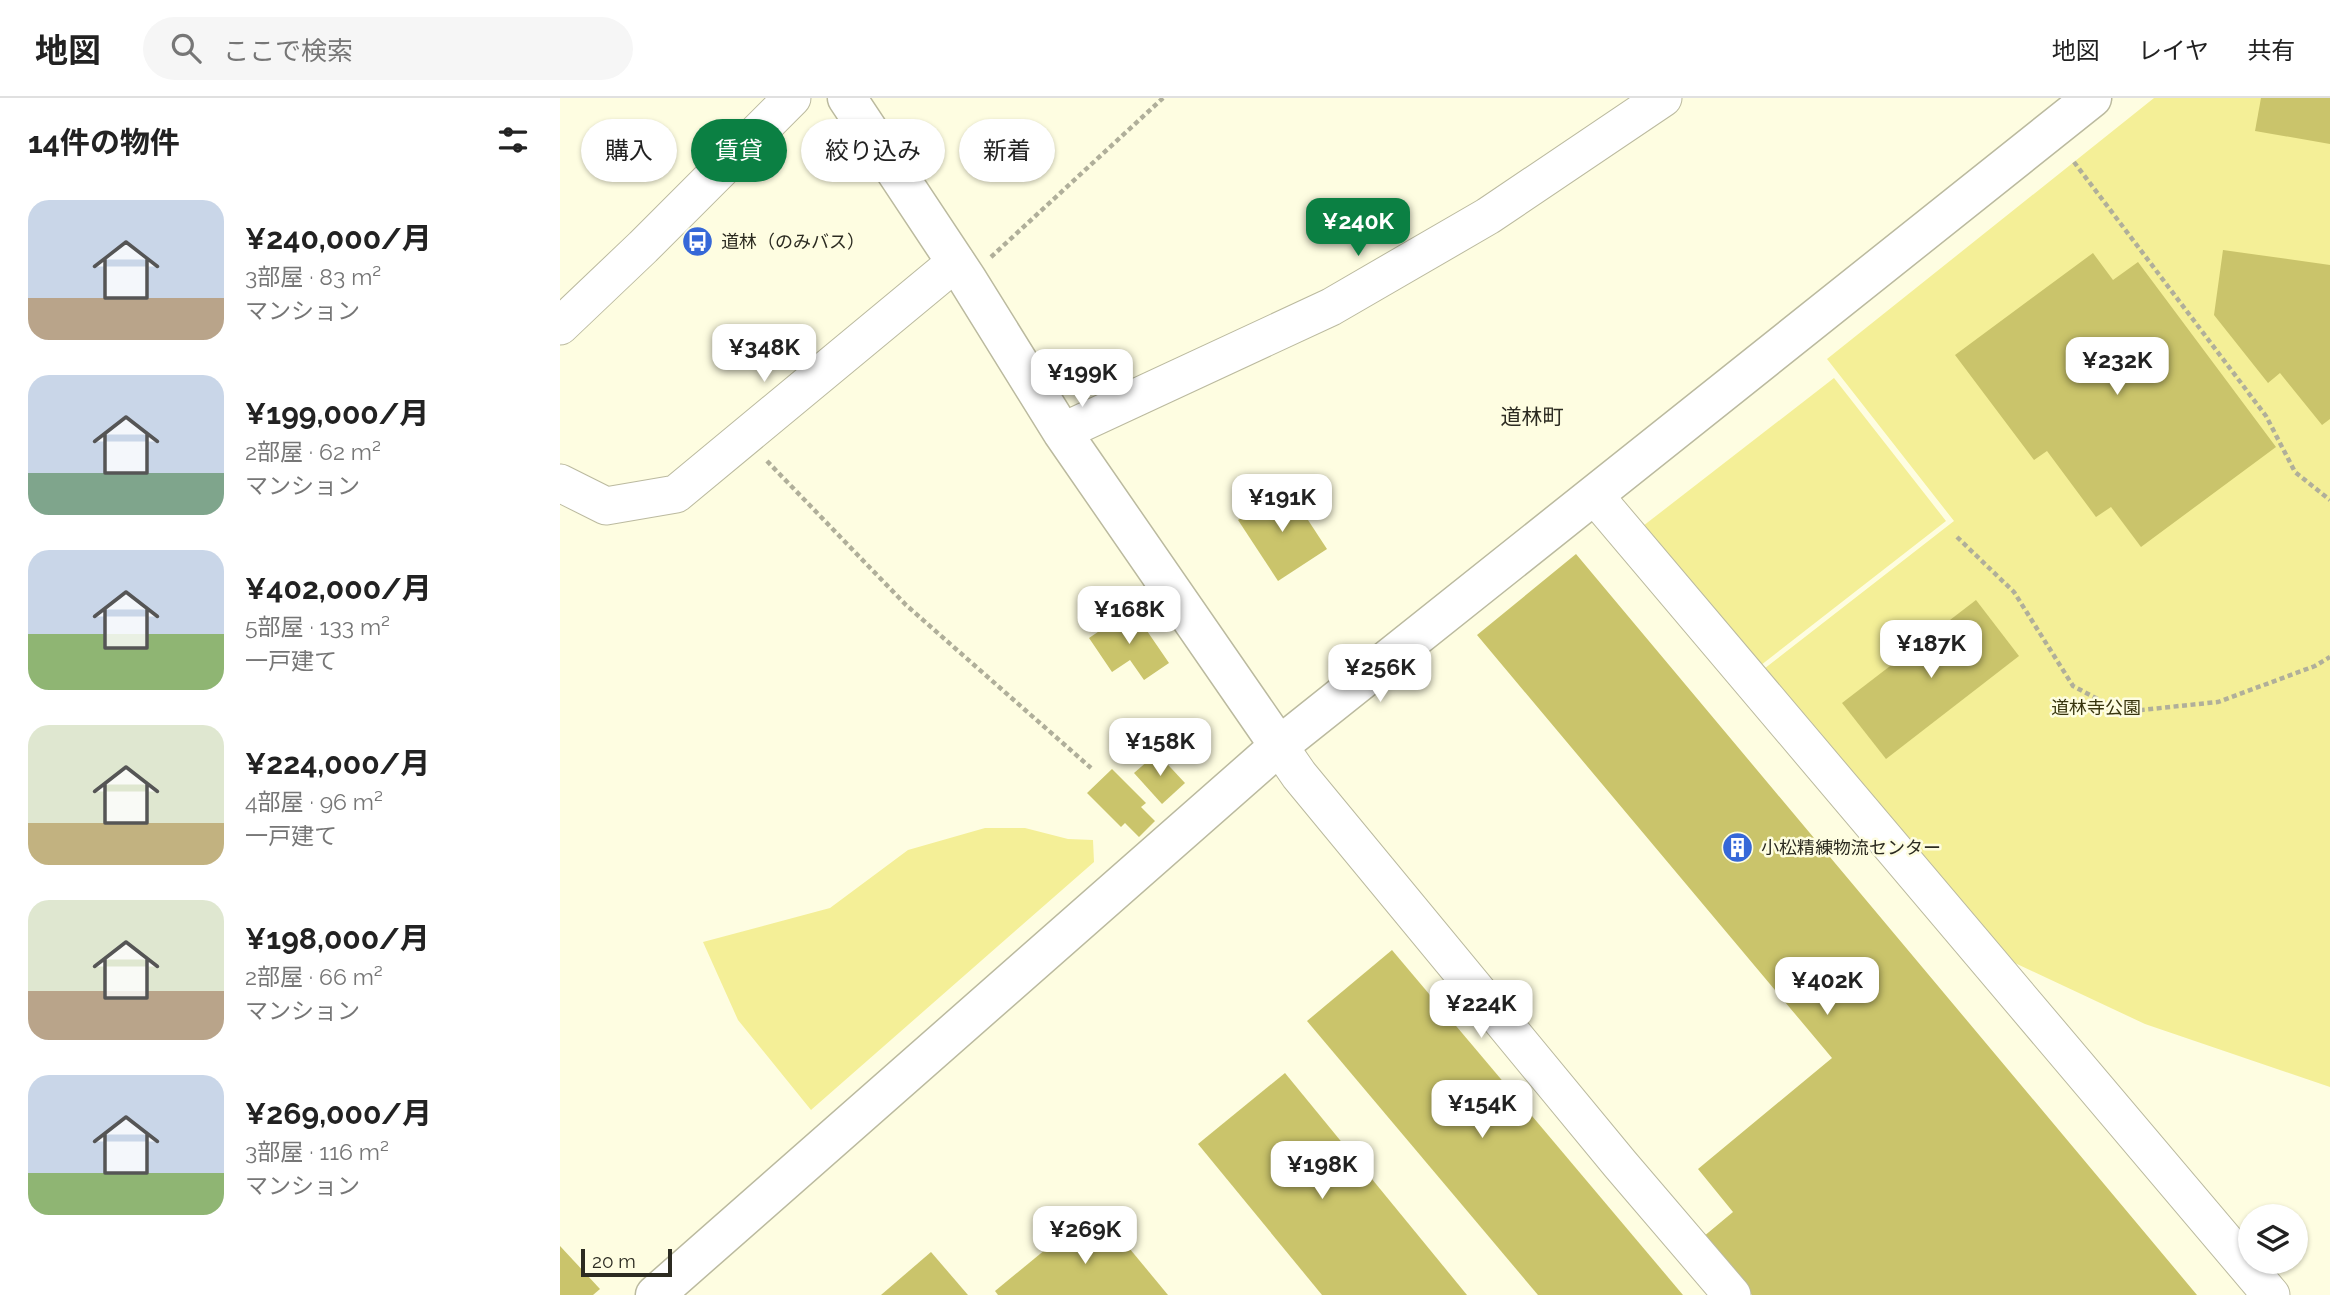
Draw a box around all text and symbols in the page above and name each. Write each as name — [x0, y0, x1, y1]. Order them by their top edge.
search box — [143, 17, 633, 80]
icon: search — [167, 29, 205, 67]
text: 地図 — [35, 31, 101, 70]
text: ここで検索 — [223, 36, 353, 66]
text: 地図 — [2052, 36, 2100, 65]
text: レイヤ — [2138, 36, 2209, 65]
text: 共有 — [2247, 36, 2295, 65]
chip: 購入 — [581, 119, 677, 182]
chip: 賃貸 — [691, 119, 787, 182]
chip: 絞り込み — [801, 119, 945, 182]
chip: 新着 — [959, 119, 1055, 182]
icon: filters — [494, 121, 532, 159]
text: 14件の物件 — [28, 125, 180, 160]
pin: ¥240K — [1309, 198, 1407, 258]
text: ¥240K — [1322, 207, 1394, 234]
text: ¥240,000/月 — [245, 221, 432, 256]
bus stop icon: 道林（のみバス） — [681, 224, 715, 258]
icon: home — [84, 228, 168, 312]
place label: 道林（のみバス） — [721, 231, 865, 252]
text: 3部屋 · 83 m² — [245, 263, 381, 290]
text: マンション — [245, 297, 360, 324]
pin: ¥348K — [715, 324, 813, 384]
text: ¥348K — [728, 333, 800, 360]
pin: ¥232K — [2068, 338, 2166, 397]
text: ¥232K — [2082, 346, 2152, 373]
pin: ¥199K — [1033, 350, 1131, 409]
text: ¥199K — [1047, 358, 1117, 385]
text: ¥199,000/月 — [245, 396, 429, 431]
icon: home — [84, 403, 168, 487]
district label: 道林町 — [1501, 404, 1564, 429]
text: 2部屋 · 62 m² — [245, 438, 381, 465]
text: マンション — [245, 472, 360, 499]
pin: ¥191K — [1233, 474, 1331, 534]
text: ¥191K — [1248, 483, 1316, 510]
text: ¥402,000/月 — [245, 571, 432, 606]
icon: home — [84, 578, 168, 662]
pin: ¥168K — [1080, 587, 1178, 646]
text: ¥168K — [1094, 595, 1164, 622]
text: 5部屋 · 133 m² — [245, 613, 390, 640]
pin: ¥187K — [1882, 620, 1980, 680]
text: ¥187K — [1896, 629, 1966, 656]
pin: ¥256K — [1331, 644, 1429, 704]
text: 一戸建て — [245, 647, 337, 674]
text: ¥256K — [1344, 653, 1416, 680]
park label: 道林寺公園 — [2051, 697, 2141, 718]
pin: ¥158K — [1111, 718, 1209, 778]
text: ¥158K — [1125, 727, 1195, 754]
text: ¥224,000/月 — [245, 746, 430, 781]
icon: home — [84, 753, 168, 837]
text: 4部屋 · 96 m² — [245, 788, 383, 815]
text: 一戸建て — [245, 822, 337, 849]
building icon: 小松精練物流センター — [1721, 830, 1755, 864]
place label: 小松精練物流センター — [1761, 837, 1941, 858]
text: ¥198,000/月 — [245, 921, 430, 956]
icon: home — [84, 928, 168, 1012]
pin: ¥402K — [1778, 958, 1876, 1017]
text: 2部屋 · 66 m² — [245, 963, 383, 990]
text: ¥402K — [1791, 966, 1863, 993]
pin: ¥224K — [1432, 981, 1530, 1040]
text: ¥224K — [1446, 989, 1516, 1016]
text: マンション — [245, 997, 360, 1024]
pin: ¥154K — [1433, 1080, 1531, 1140]
text: ¥154K — [1447, 1089, 1517, 1116]
text: ¥269,000/月 — [245, 1096, 432, 1131]
icon: home — [84, 1103, 168, 1187]
text: 3部屋 · 116 m² — [245, 1138, 389, 1165]
pin: ¥198K — [1273, 1142, 1371, 1201]
text: ¥198K — [1287, 1150, 1357, 1177]
text: マンション — [245, 1172, 360, 1199]
map controls — [2238, 1204, 2308, 1274]
button: layers — [2238, 1204, 2308, 1274]
pin: ¥269K — [1036, 1206, 1134, 1266]
text: ¥269K — [1049, 1215, 1121, 1242]
scale bar — [581, 1246, 672, 1278]
text: 20 m — [592, 1250, 636, 1272]

